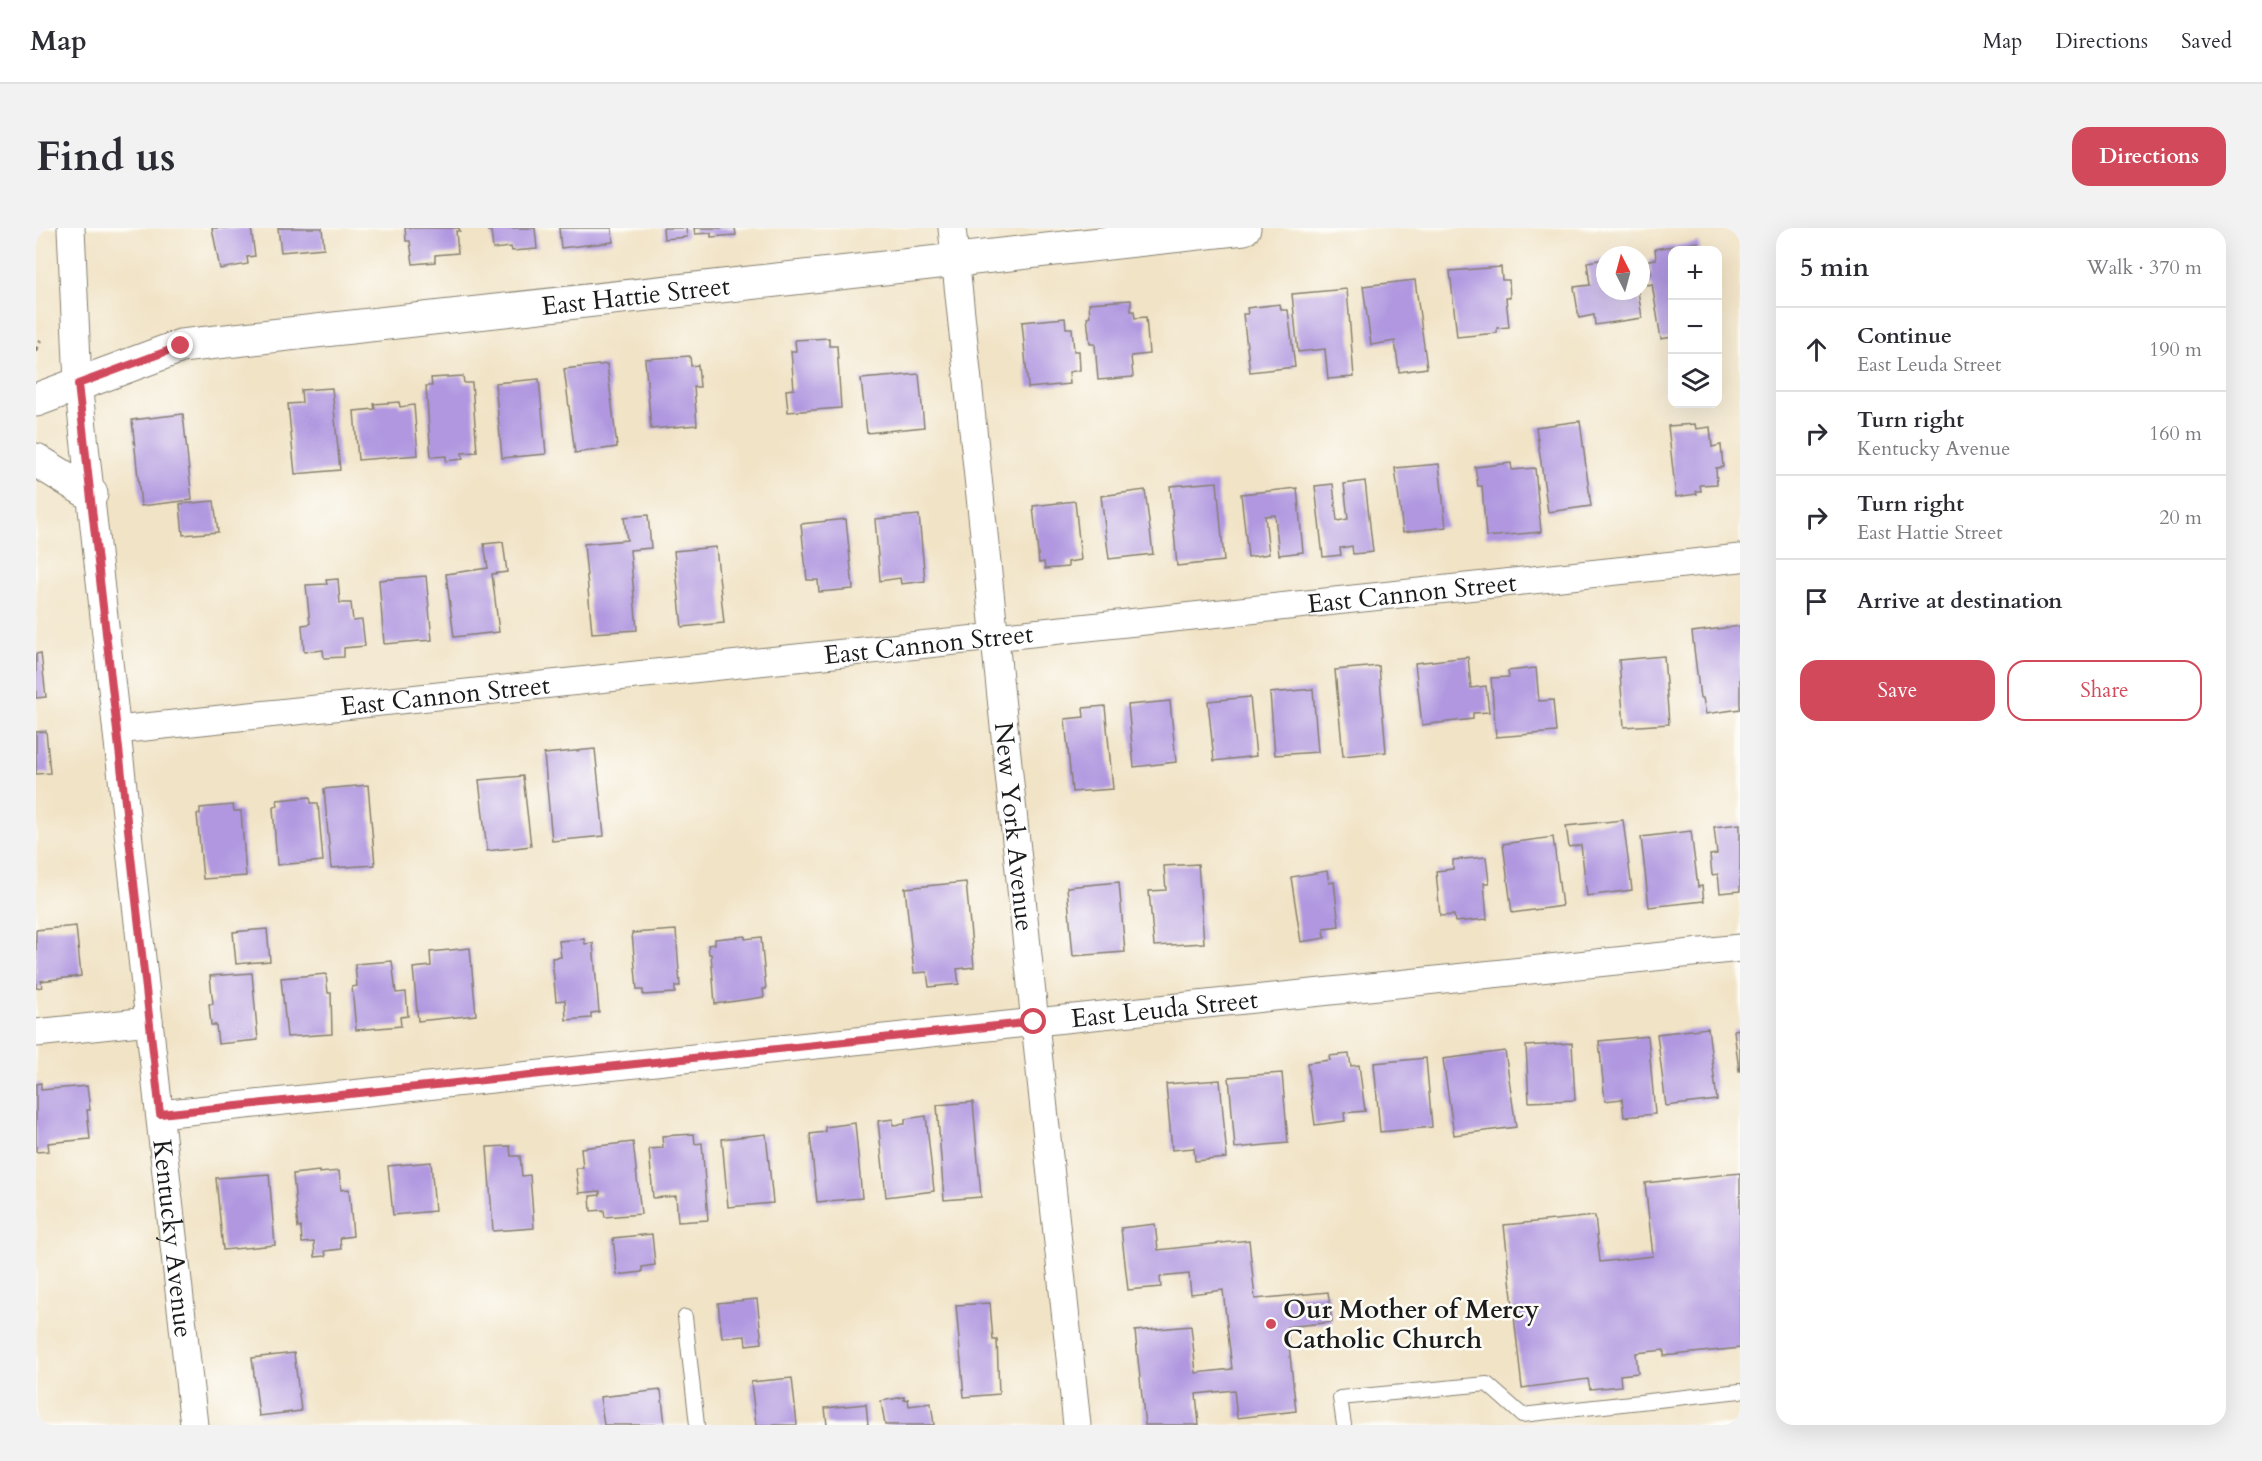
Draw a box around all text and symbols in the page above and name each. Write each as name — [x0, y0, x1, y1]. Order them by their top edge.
text: Map — [30, 22, 87, 60]
text: Map — [1982, 27, 2022, 56]
text: Directions — [2055, 27, 2148, 56]
text: Saved — [2181, 27, 2232, 56]
button: Directions — [2072, 127, 2226, 186]
text: Find us — [36, 128, 176, 185]
north arrow — [1596, 246, 1650, 300]
map controls — [1668, 246, 1722, 408]
button: + — [1668, 246, 1722, 300]
text: 5 min — [1800, 250, 1869, 285]
text: Walk · 370 m — [2087, 254, 2202, 281]
street label: East Hattie Street — [540, 268, 732, 324]
button: − — [1668, 300, 1722, 354]
text: Continue — [1857, 321, 1952, 351]
route end — [167, 332, 193, 358]
icon: ahead — [1800, 333, 1833, 366]
text: 190 m — [2149, 336, 2202, 363]
text: East Leuda Street — [1857, 351, 2001, 378]
button: layers — [1668, 354, 1722, 408]
text: Turn right — [1857, 405, 1964, 435]
icon: right — [1800, 417, 1833, 450]
text: 160 m — [2149, 420, 2202, 447]
text: Kentucky Avenue — [1857, 435, 2010, 462]
text: Turn right — [1857, 489, 1964, 519]
icon: right — [1800, 501, 1833, 534]
text: 20 m — [2159, 504, 2202, 531]
text: East Hattie Street — [1857, 519, 2003, 546]
street label: East Cannon Street — [1305, 565, 1518, 622]
icon: arrive — [1800, 585, 1833, 618]
text: Arrive at destination — [1857, 586, 2062, 616]
street label: East Cannon Street — [822, 616, 1035, 673]
button: Save — [1800, 660, 1995, 721]
button: Share — [2007, 660, 2202, 721]
street label: East Cannon Street — [339, 667, 552, 724]
street label: New York Avenue — [986, 721, 1042, 933]
street label: East Leuda Street — [1069, 982, 1260, 1036]
route start — [1020, 1008, 1046, 1034]
street label: Kentucky Avenue — [144, 1138, 201, 1340]
place label: Our Mother of Mercy Catholic Church — [1283, 1292, 1540, 1357]
marker: Our Mother of Mercy Catholic Church — [1264, 1317, 1278, 1331]

